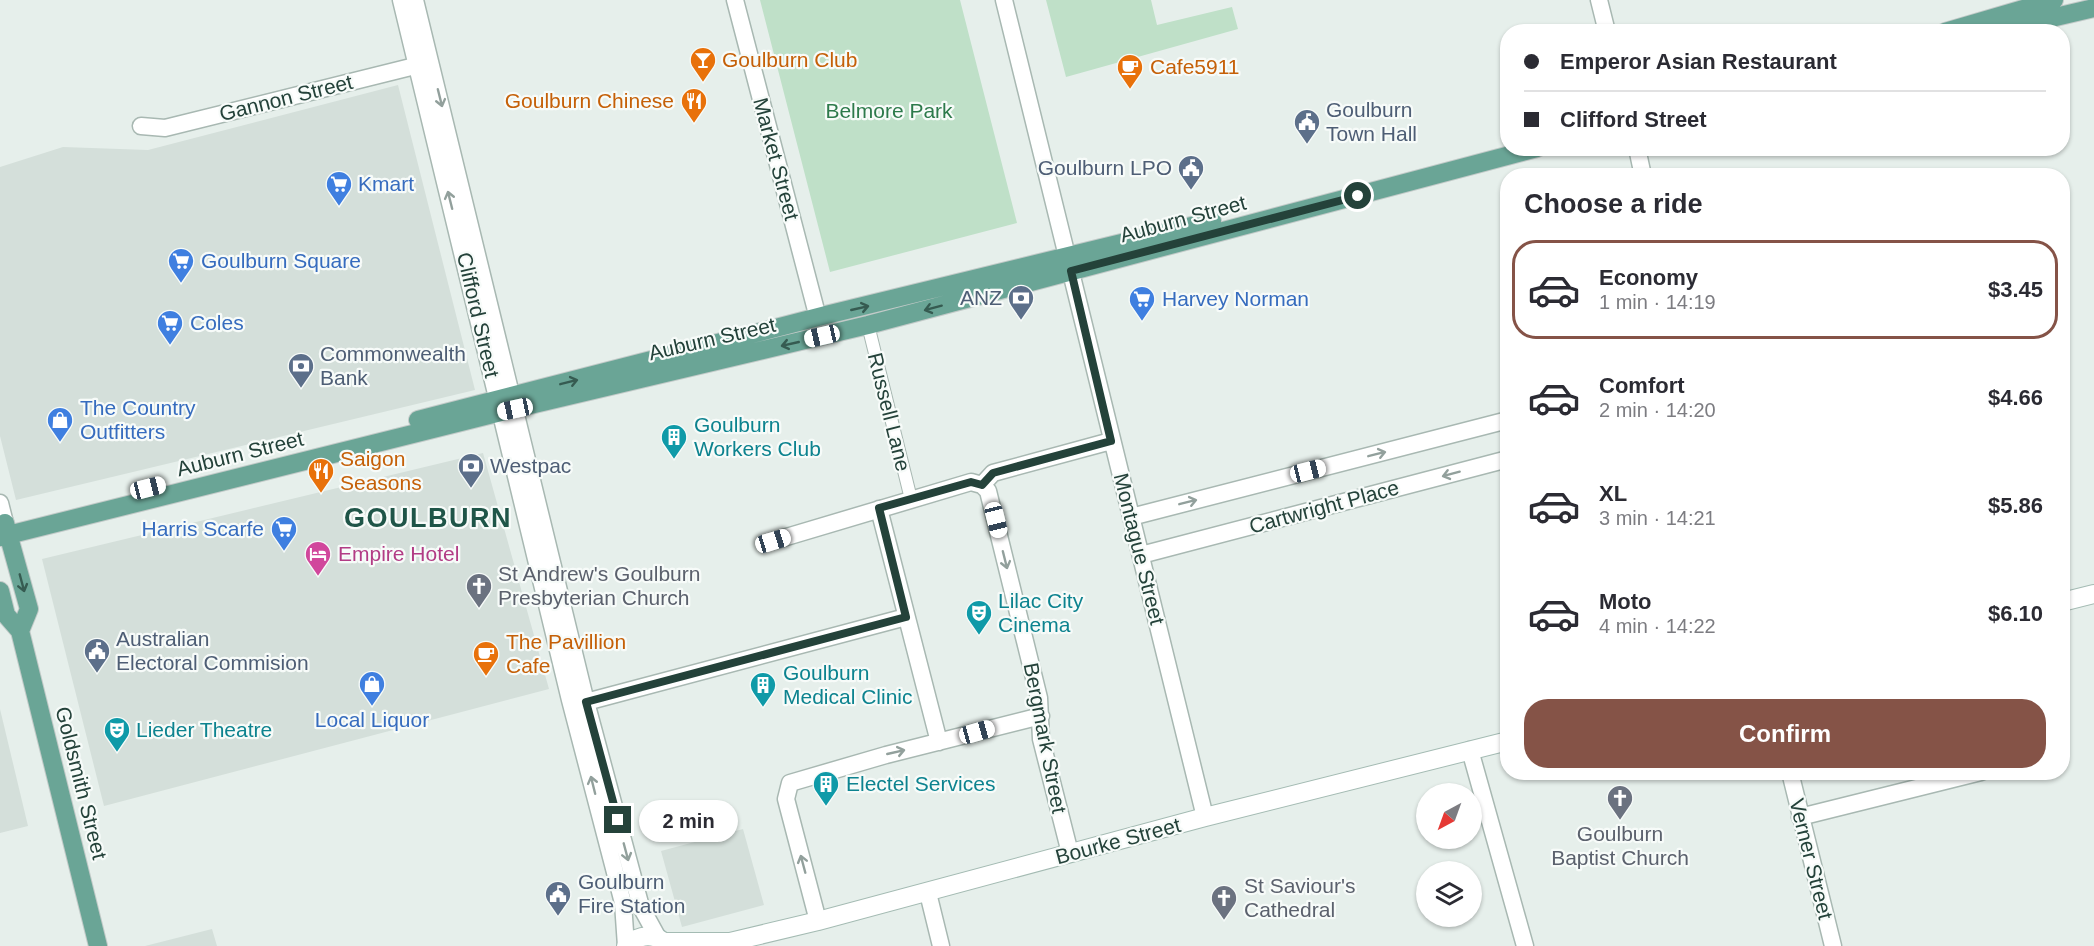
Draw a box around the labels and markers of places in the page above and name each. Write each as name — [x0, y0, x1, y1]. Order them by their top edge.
bar icon: Goulburn Club — [688, 45, 718, 83]
place label: Goulburn Club — [722, 48, 857, 71]
cafe icon: Cafe5911 — [1115, 52, 1145, 90]
place label: Cafe5911 — [1150, 55, 1240, 78]
restaurant icon: Goulburn Chinese — [679, 86, 709, 124]
place label: Goulburn Chinese — [505, 89, 674, 112]
place label: Goulburn Town Hall — [1326, 98, 1417, 145]
public building icon: Goulburn Town Hall — [1292, 107, 1322, 145]
public building icon: Goulburn LPO — [1176, 153, 1206, 191]
place label: Goulburn LPO — [1038, 156, 1172, 179]
supermarket icon: Kmart — [324, 169, 354, 207]
place label: Kmart — [358, 172, 414, 195]
supermarket icon: Goulburn Square — [166, 246, 196, 284]
place label: Goulburn Square — [201, 249, 361, 272]
bank icon: ANZ — [1006, 283, 1036, 321]
supermarket icon: Harvey Norman — [1127, 284, 1157, 322]
place label: ANZ — [960, 286, 1002, 309]
place label: Harvey Norman — [1162, 287, 1309, 310]
supermarket icon: Coles — [155, 308, 185, 346]
place label: Coles — [190, 311, 244, 334]
place label: Commonwealth Bank — [320, 342, 466, 389]
bank icon: Commonwealth Bank — [286, 351, 316, 389]
place label: The Country Outfitters — [80, 396, 196, 443]
shop icon: The Country Outfitters — [45, 405, 75, 443]
place label: Goulburn Workers Club — [694, 413, 821, 460]
building icon: Goulburn Workers Club — [659, 422, 689, 460]
place label: Saigon Seasons — [340, 447, 422, 494]
bank icon: Westpac — [456, 451, 486, 489]
place label: Westpac — [490, 454, 571, 477]
restaurant icon: Saigon Seasons — [306, 456, 336, 494]
supermarket icon: Harris Scarfe — [269, 514, 299, 552]
place label: Harris Scarfe — [141, 517, 264, 540]
hotel icon: Empire Hotel — [303, 539, 333, 577]
place label: Empire Hotel — [338, 542, 459, 565]
place label: St Andrew's Goulburn Presbyterian Church — [498, 562, 700, 609]
church icon: St Andrew's Goulburn Presbyterian Church — [464, 571, 494, 609]
place label: Lilac City Cinema — [998, 589, 1084, 636]
theatre icon: Lilac City Cinema — [964, 598, 994, 636]
place label: Australian Electoral Commision — [116, 627, 309, 674]
place label: The Pavillion Cafe — [506, 630, 626, 677]
public building icon: Australian Electoral Commision — [82, 636, 112, 674]
cafe icon: The Pavillion Cafe — [471, 639, 501, 677]
place label: Goulburn Medical Clinic — [783, 661, 913, 708]
shop icon: Local Liquor — [357, 669, 387, 707]
building icon: Goulburn Medical Clinic — [748, 670, 778, 708]
place label: Local Liquor — [315, 708, 429, 731]
theatre icon: Lieder Theatre — [102, 715, 132, 753]
place label: Lieder Theatre — [136, 718, 272, 741]
building icon: Electel Services — [811, 769, 841, 807]
place label: Electel Services — [846, 772, 995, 795]
church icon: Goulburn Baptist Church — [1605, 783, 1635, 821]
place label: Goulburn Baptist Church — [1551, 822, 1689, 869]
place label: Goulburn Fire Station — [578, 870, 685, 917]
place label: St Saviour's Cathedral — [1244, 874, 1355, 921]
public building icon: Goulburn Fire Station — [543, 879, 573, 917]
church icon: St Saviour's Cathedral — [1209, 883, 1239, 921]

